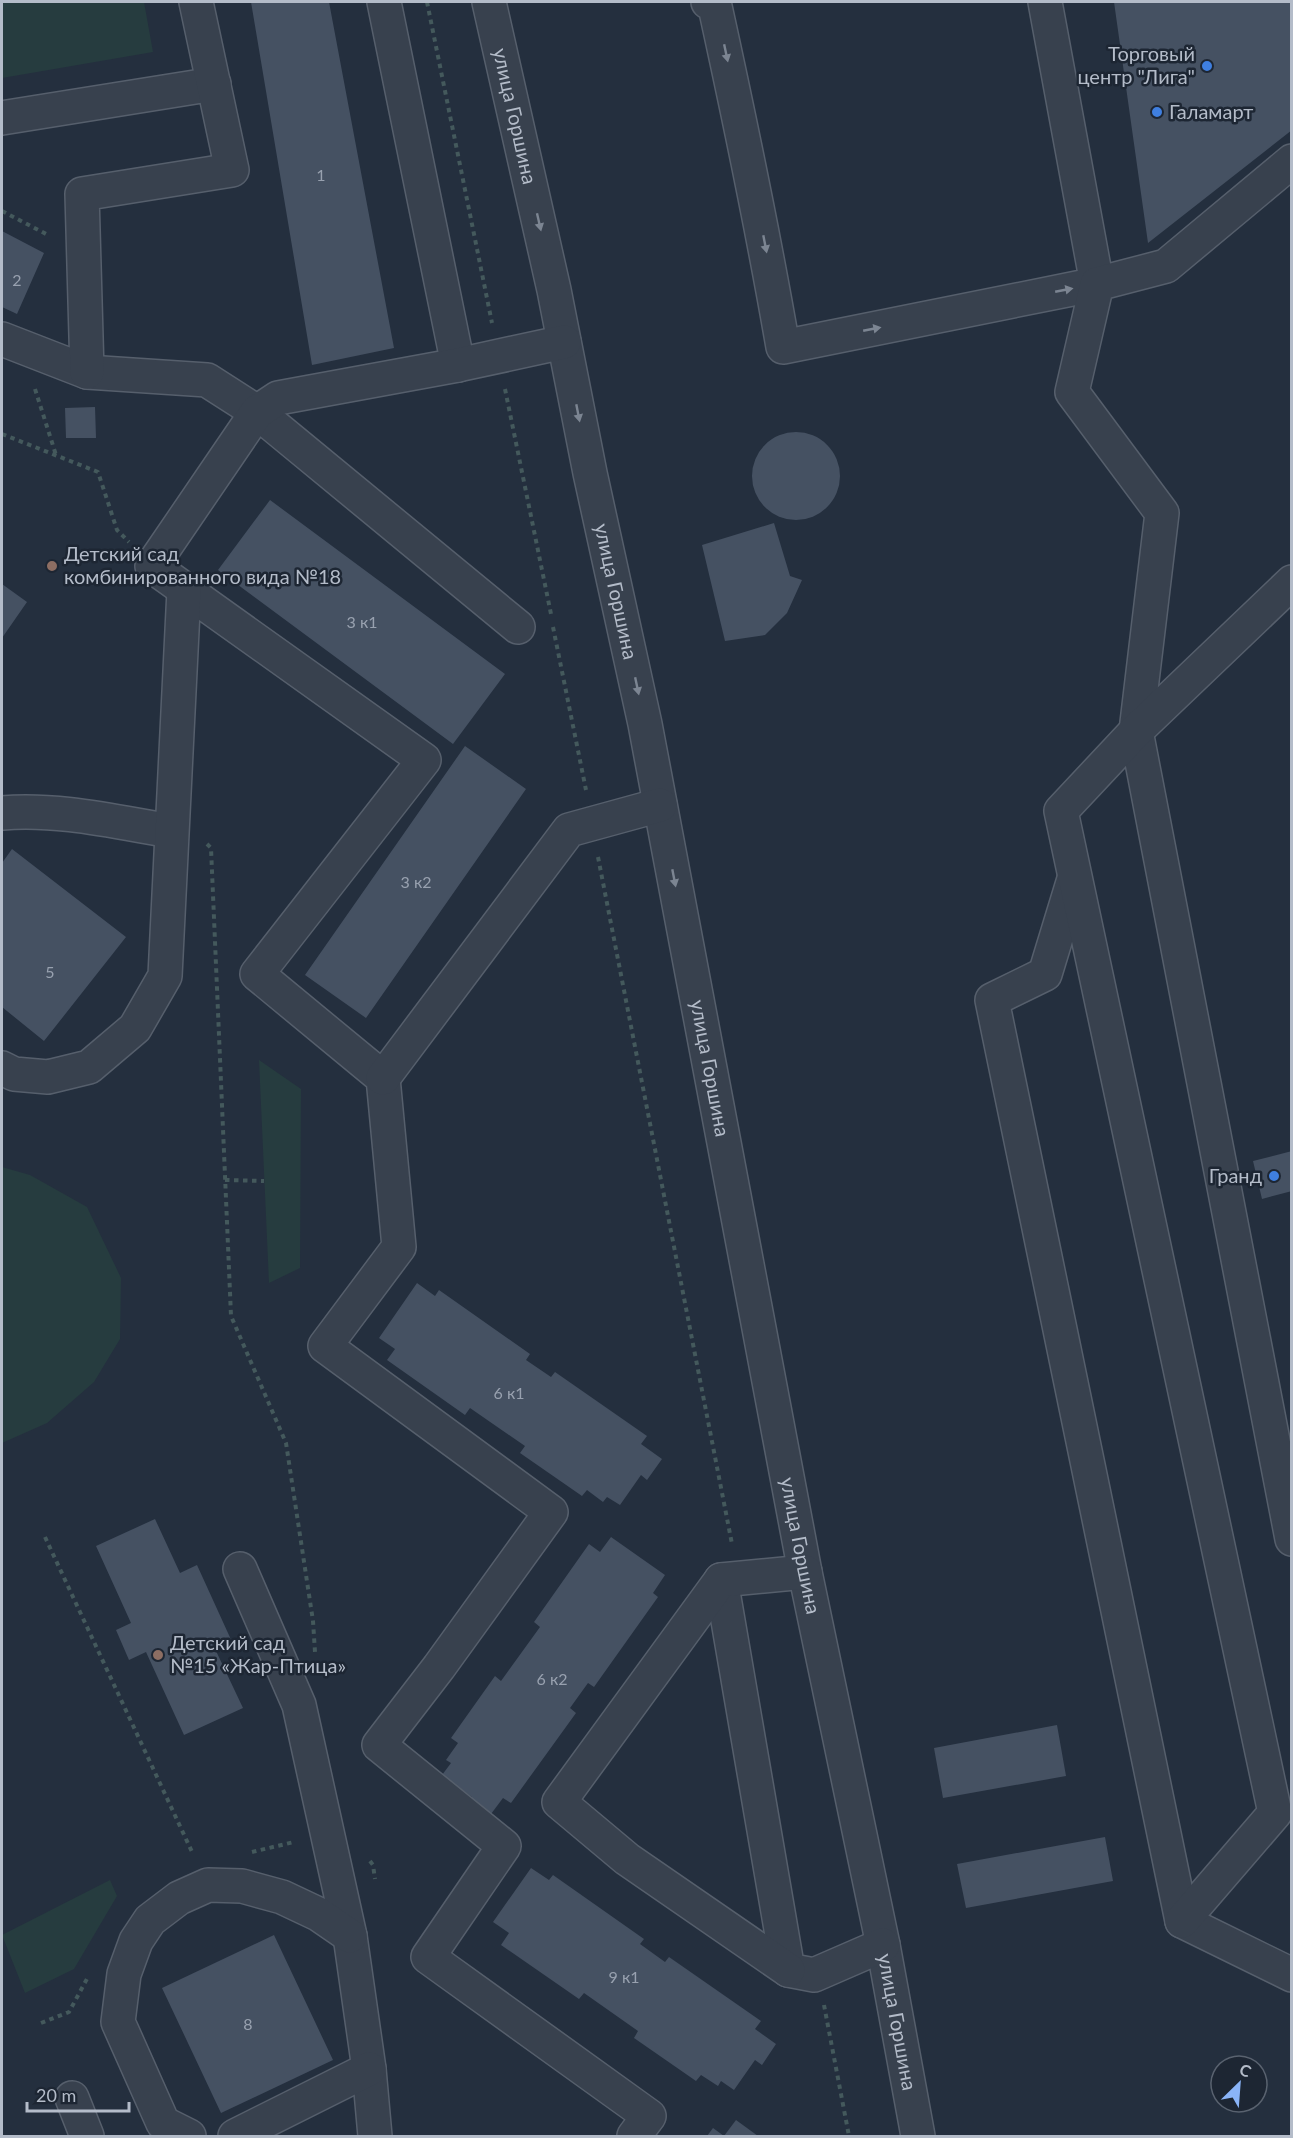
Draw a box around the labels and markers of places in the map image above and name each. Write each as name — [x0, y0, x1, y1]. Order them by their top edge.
place label: Торговый центр "Лига" — [1077, 41, 1195, 88]
marker: Торговый центр "Лига" — [1200, 59, 1214, 73]
place label: Галамарт — [1169, 99, 1253, 123]
marker: Галамарт — [1150, 105, 1164, 119]
place label: Детский сад комбинированного вида №18 — [64, 541, 341, 588]
marker: Детский сад комбинированного вида №18 — [45, 559, 59, 573]
place label: Гранд — [1209, 1163, 1262, 1187]
marker: Гранд — [1267, 1169, 1281, 1183]
place label: Детский сад №15 «Жар-Птица» — [170, 1630, 346, 1677]
marker: Детский сад №15 «Жар-Птица» — [151, 1648, 165, 1662]

